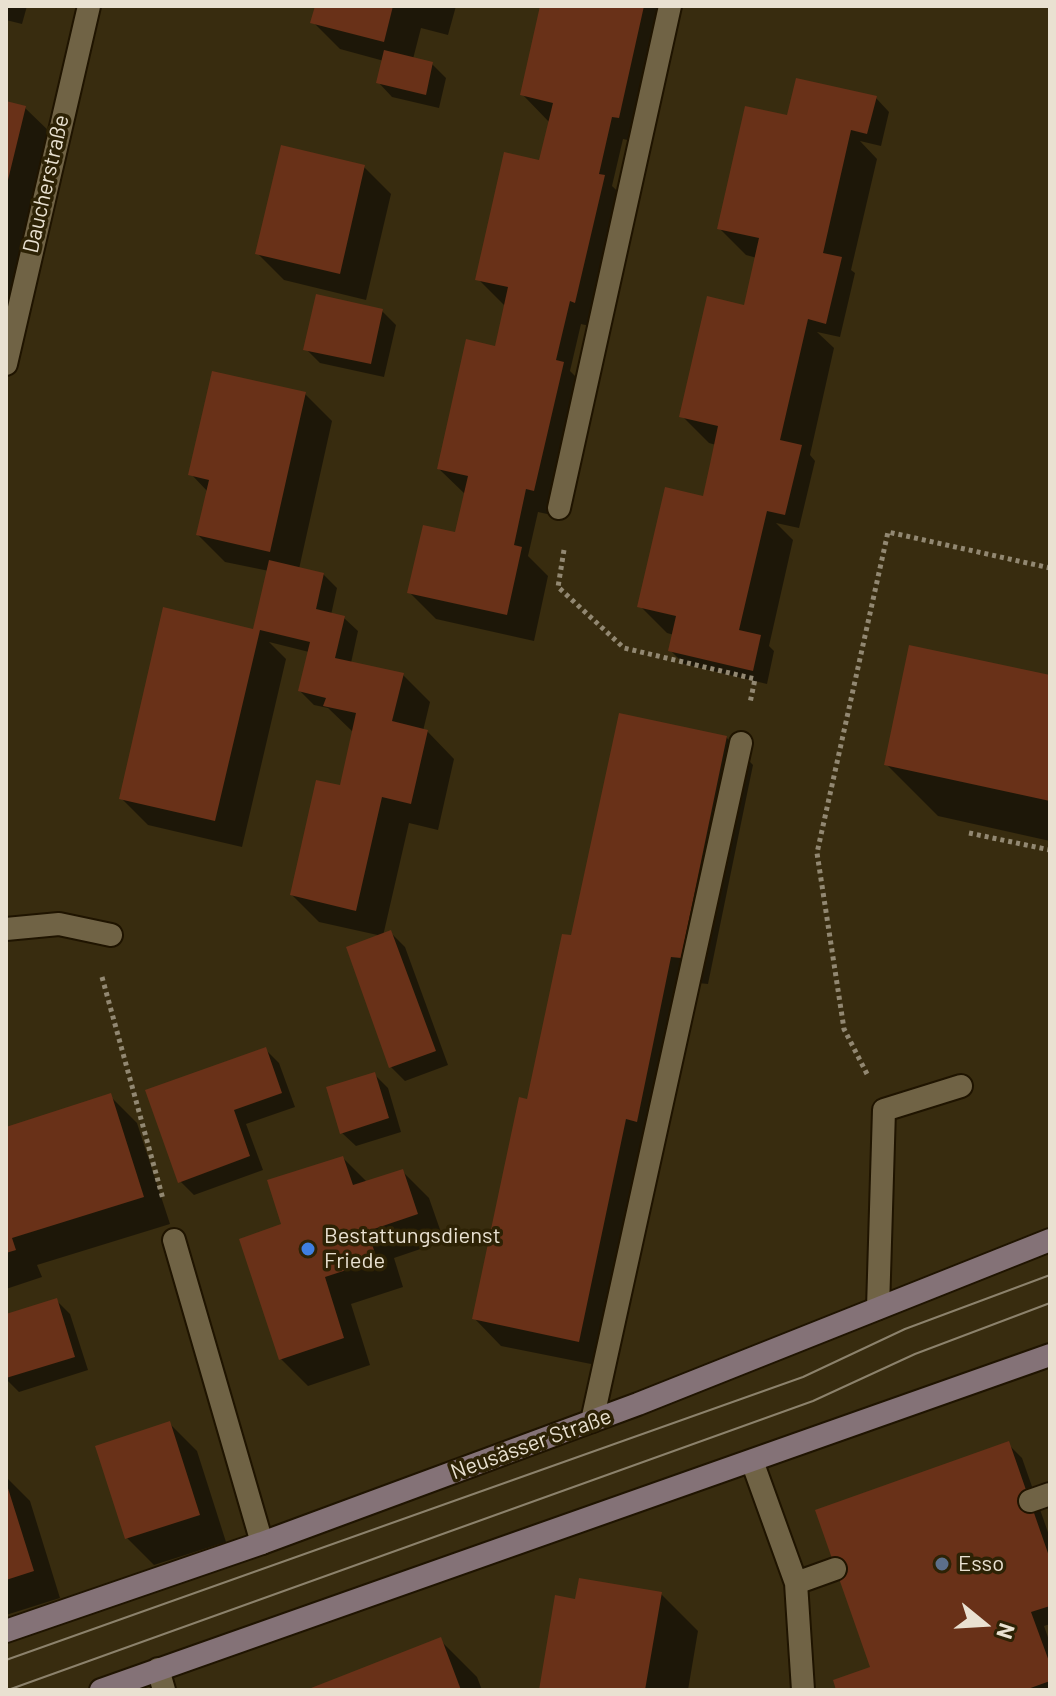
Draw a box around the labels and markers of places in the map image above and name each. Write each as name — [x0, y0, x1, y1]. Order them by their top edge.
place label: Bestattungsdienst Friede — [324, 1223, 501, 1274]
marker: Bestattungsdienst Friede — [299, 1240, 317, 1258]
place label: Esso — [958, 1551, 1004, 1577]
marker: Esso — [933, 1555, 951, 1573]

